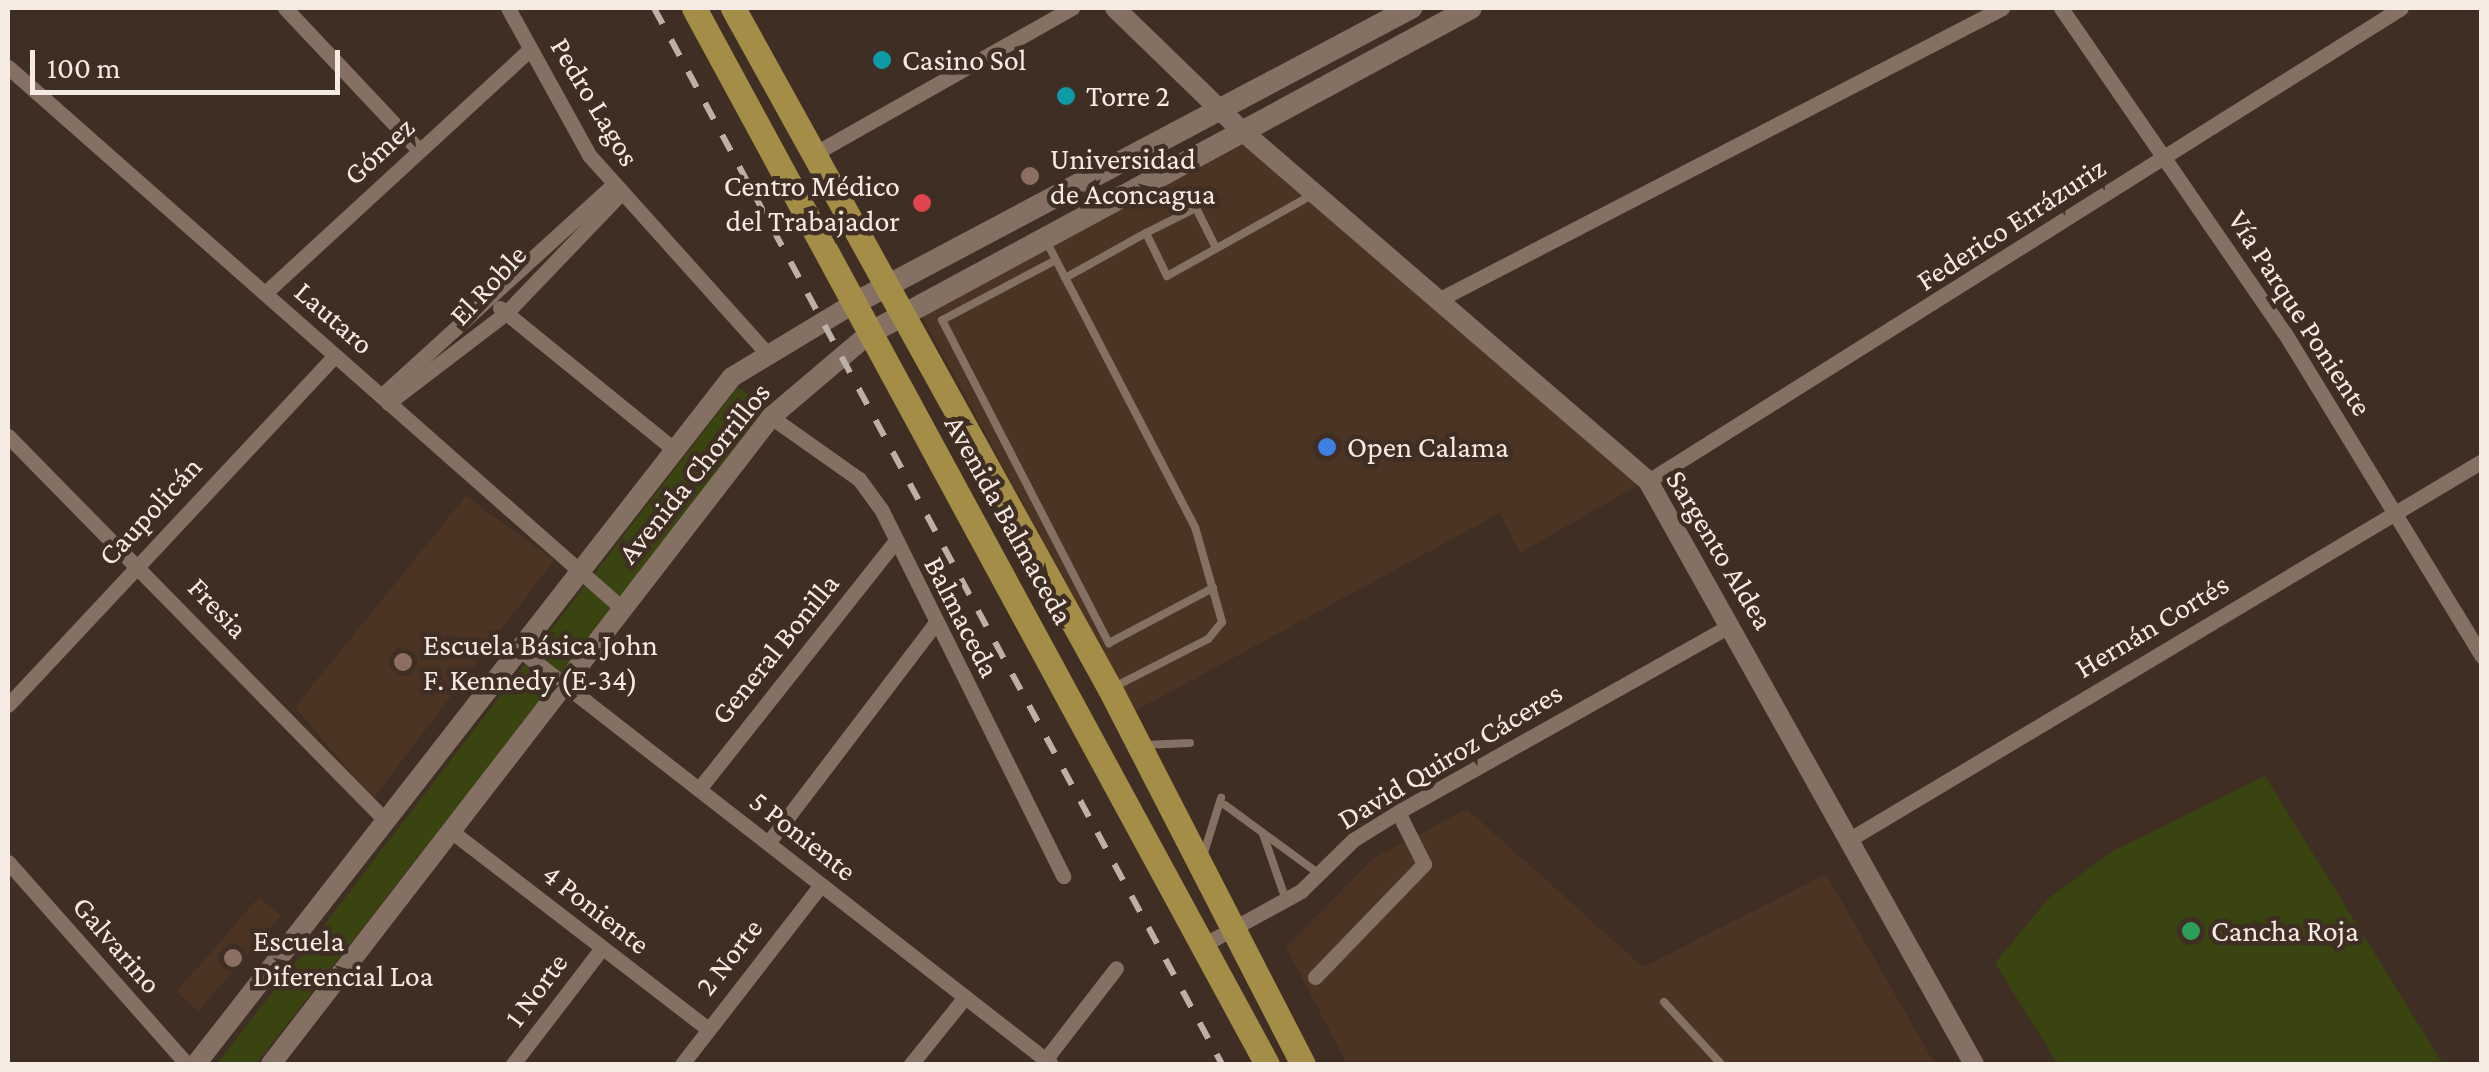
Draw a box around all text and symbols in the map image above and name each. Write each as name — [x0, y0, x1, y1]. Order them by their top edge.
scale bar — [35, 30, 345, 92]
street label: Pedro Lagos — [543, 31, 647, 173]
place label: Casino Sol — [902, 42, 1026, 78]
marker: Casino Sol — [871, 49, 893, 71]
text: 100 m — [47, 51, 121, 84]
place label: Torre 2 — [1086, 78, 1170, 114]
marker: Torre 2 — [1055, 85, 1077, 107]
street label: Gómez — [336, 109, 422, 193]
place label: Universidad de Aconcagua — [1050, 141, 1216, 212]
street label: Federico Errázuriz — [1910, 149, 2112, 299]
marker: Universidad de Aconcagua — [1019, 165, 1041, 187]
place label: Centro Médico del Trabajador — [724, 168, 900, 238]
marker: Centro Médico del Trabajador — [909, 190, 935, 216]
street label: Vía Parque Poniente — [2220, 203, 2380, 423]
street label: El Roble — [442, 237, 534, 333]
street label: Lautaro — [287, 274, 381, 362]
street label: Avenida Chorrillos — [610, 375, 778, 571]
street label: Avenida Balmaceda — [937, 409, 1081, 631]
place label: Open Calama — [1347, 429, 1509, 465]
marker: Open Calama — [1316, 436, 1338, 458]
street label: Caupolicán — [90, 449, 210, 573]
street label: Sargento Aldea — [1658, 464, 1782, 636]
street label: Balmaceda — [916, 550, 1008, 684]
street label: General Bonilla — [703, 566, 847, 732]
street label: Hernán Cortés — [2069, 566, 2235, 686]
street label: Fresia — [180, 570, 256, 646]
place label: Escuela Básica John F. Kennedy (E-34) — [423, 627, 658, 698]
marker: Escuela Básica John F. Kennedy (E-34) — [392, 651, 414, 673]
street label: David Quiroz Cáceres — [1331, 675, 1569, 837]
street label: 5 Poniente — [743, 783, 863, 889]
street label: 4 Poniente — [535, 856, 657, 962]
street label: Galvarino — [65, 889, 169, 1001]
street label: 2 Norte — [688, 911, 770, 1003]
place label: Cancha Roja — [2211, 913, 2359, 949]
marker: Cancha Roja — [2180, 920, 2202, 942]
place label: Escuela Diferencial Loa — [253, 923, 433, 994]
street label: 1 Norte — [496, 946, 576, 1034]
marker: Escuela Diferencial Loa — [222, 947, 244, 969]

